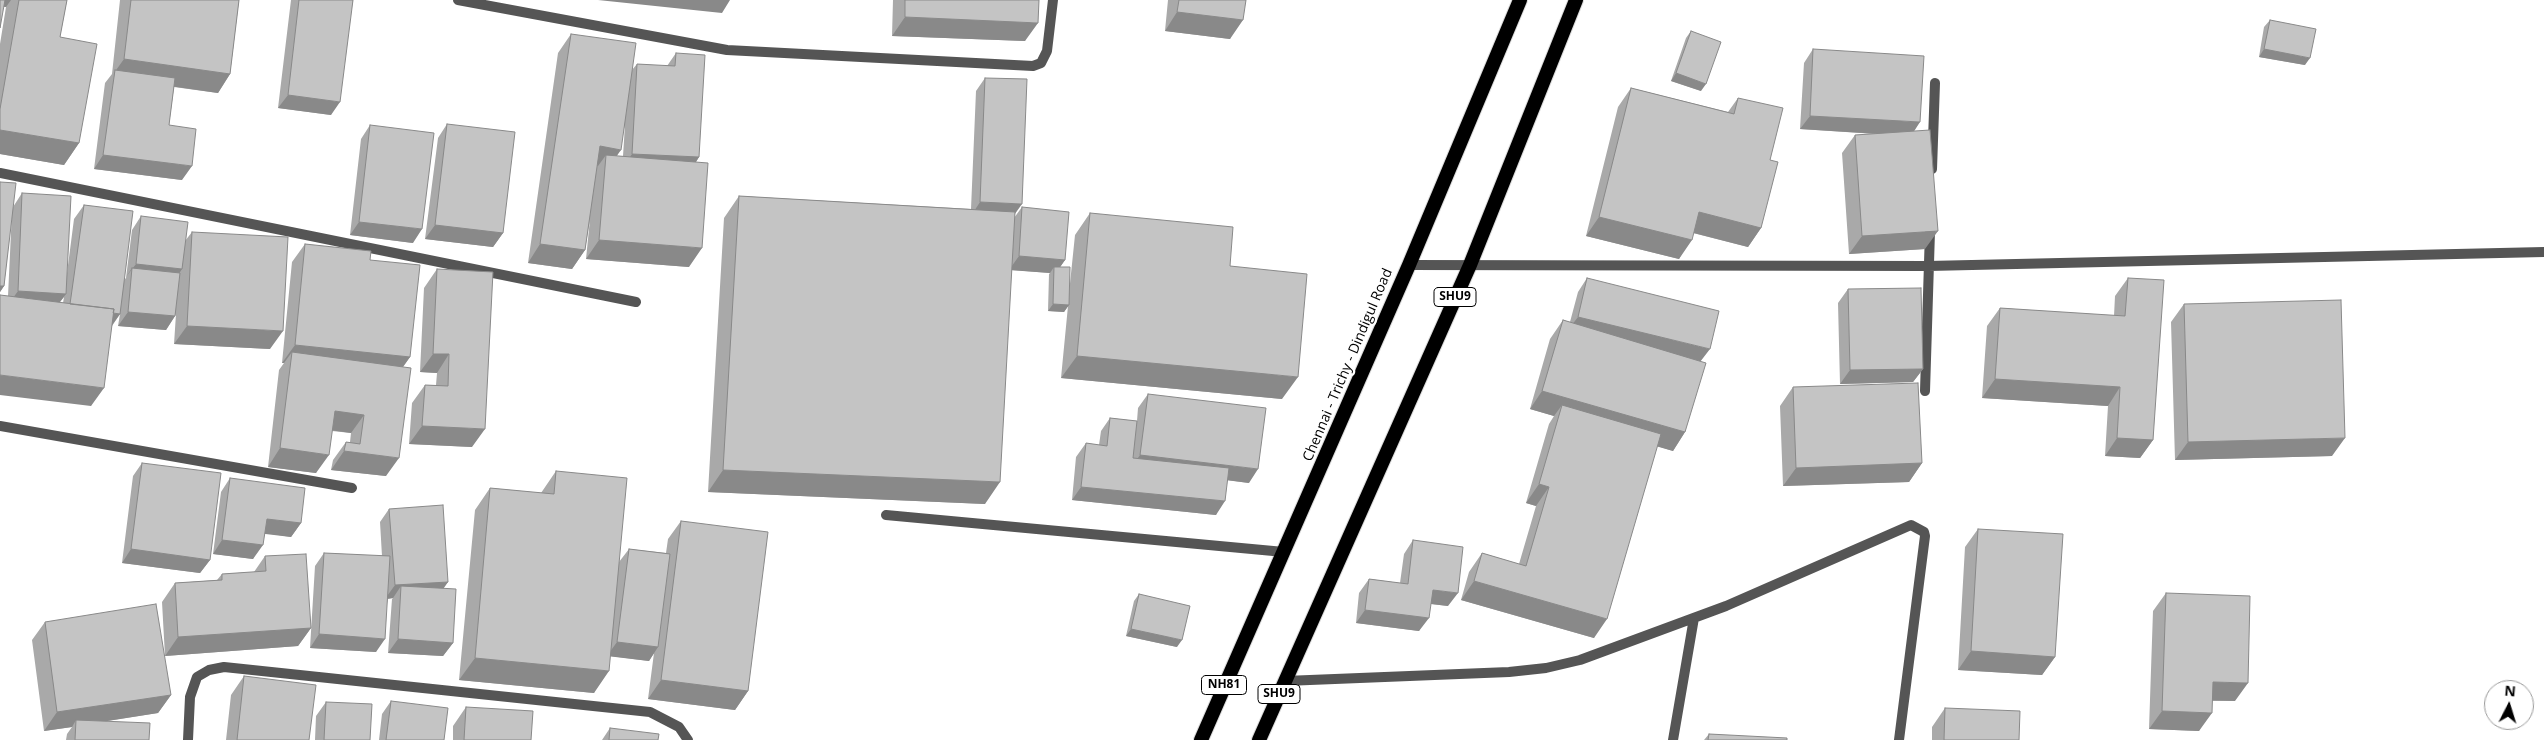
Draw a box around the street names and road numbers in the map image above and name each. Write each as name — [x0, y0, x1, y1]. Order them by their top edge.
street label: Chennai - Trichy - Dindigul Road — [1300, 266, 1396, 464]
road number: SHU9 — [1434, 288, 1476, 306]
road number: NH81 — [1202, 676, 1246, 694]
road number: SHU9 — [1258, 684, 1300, 704]

